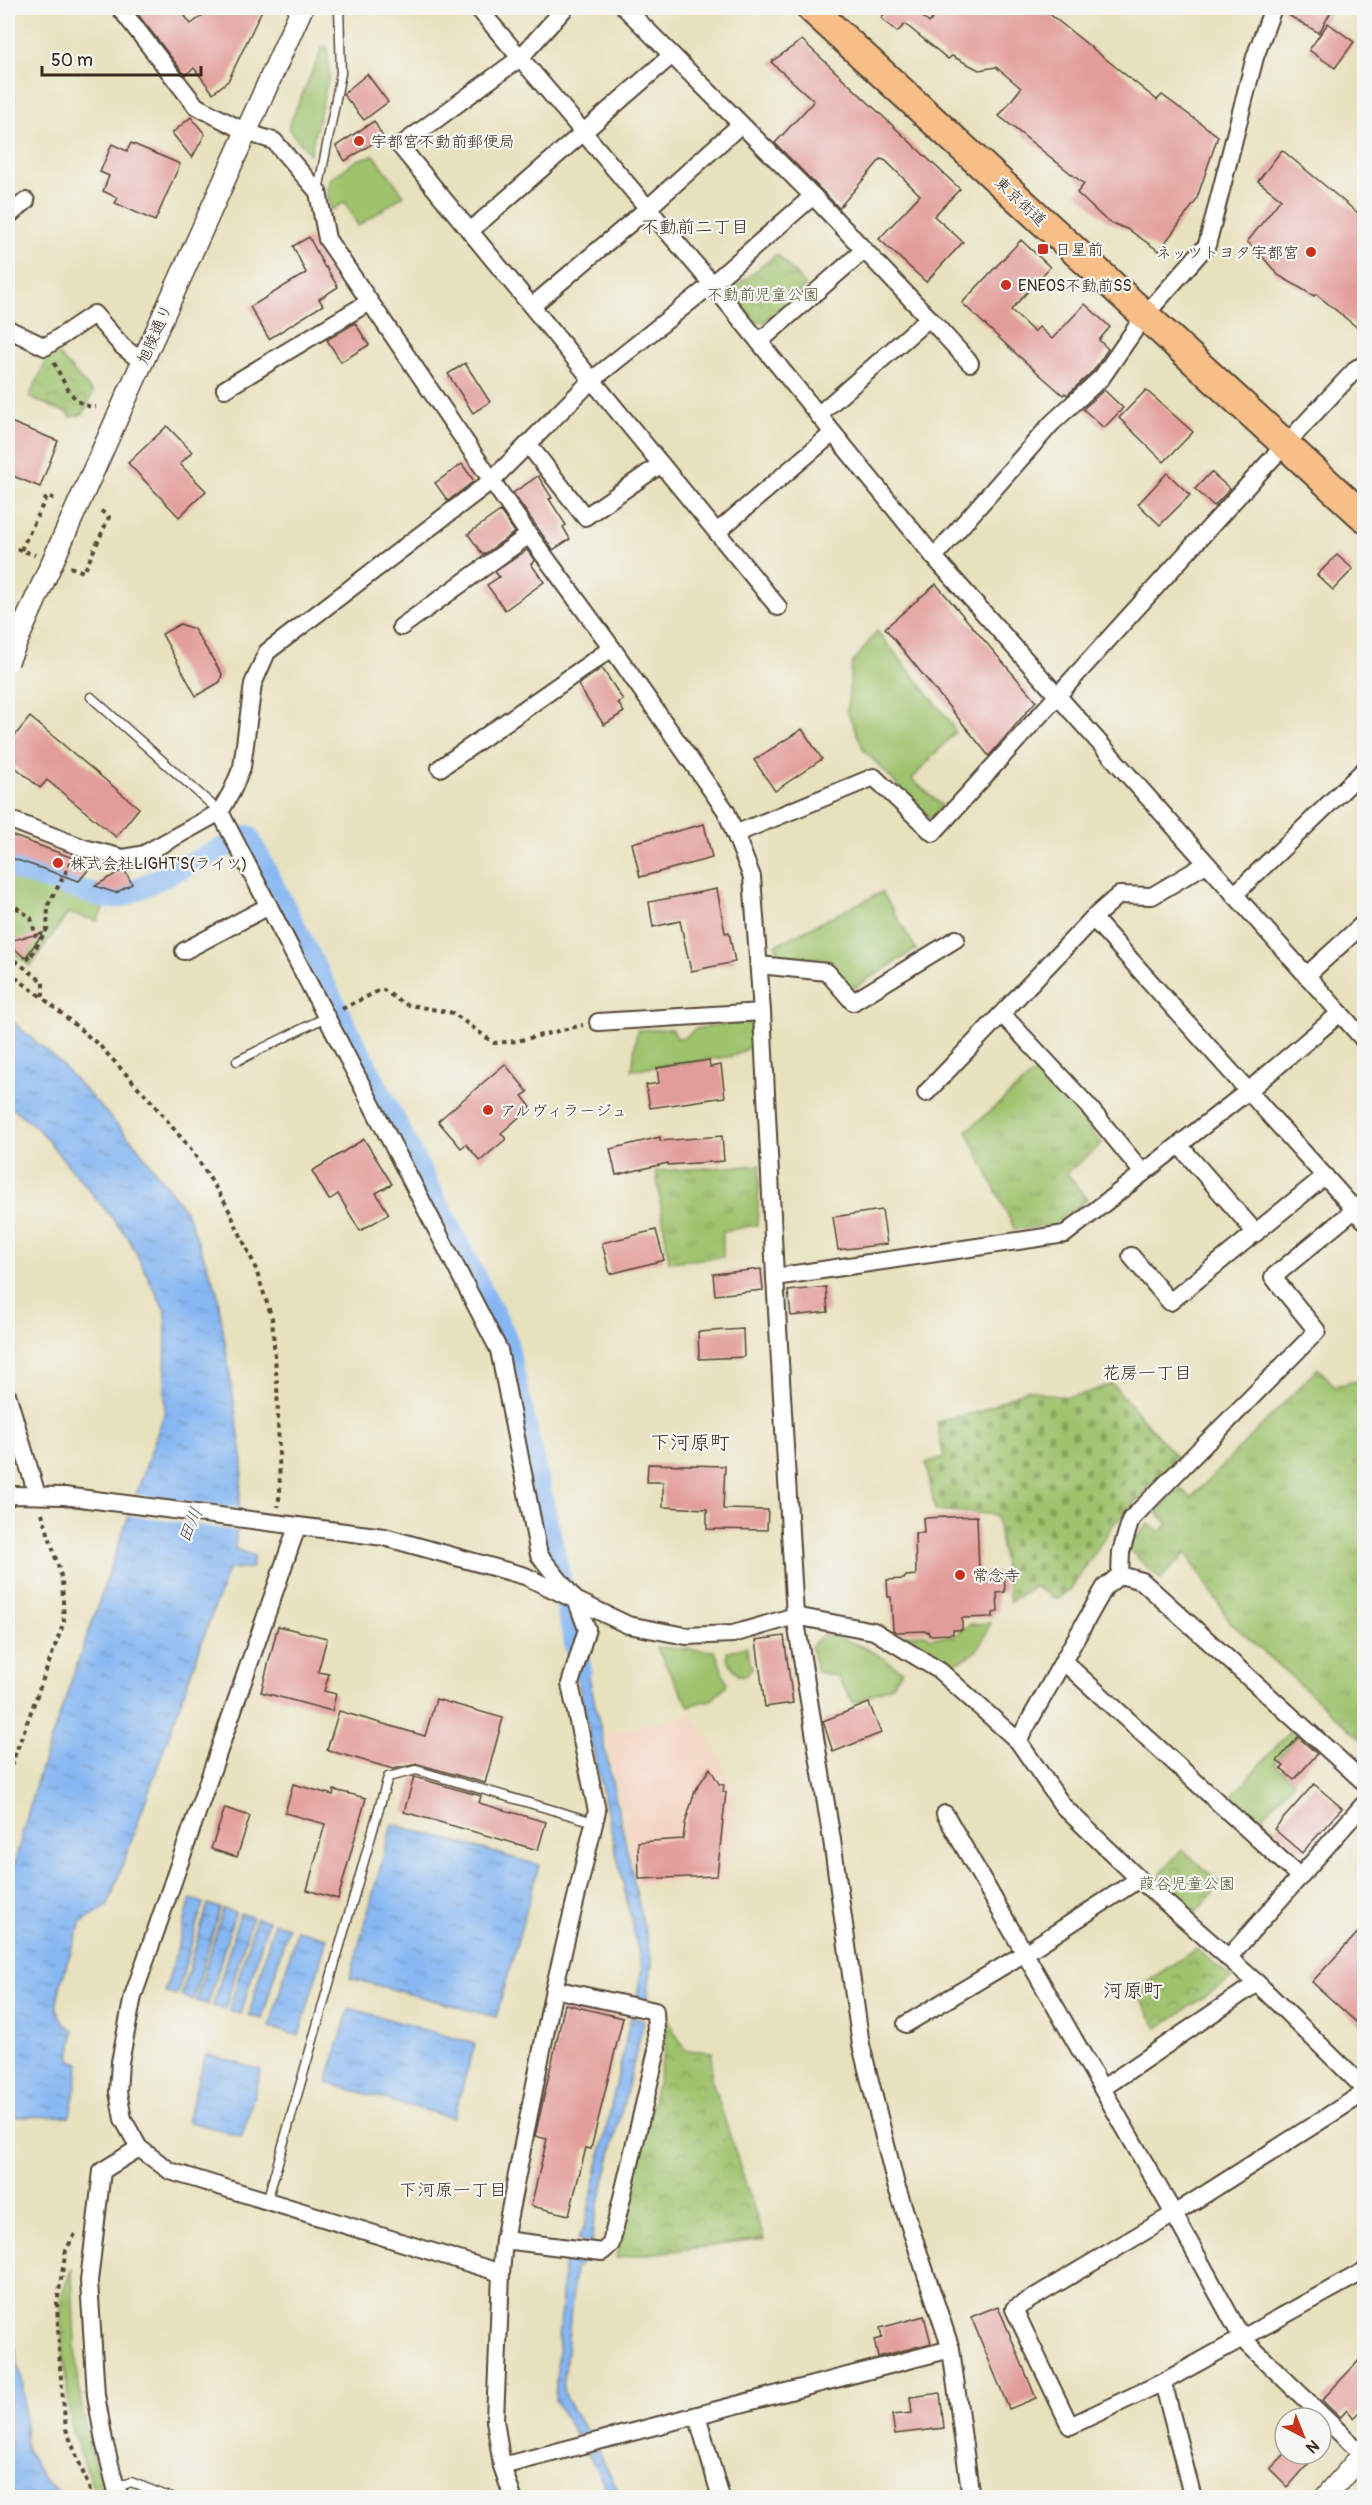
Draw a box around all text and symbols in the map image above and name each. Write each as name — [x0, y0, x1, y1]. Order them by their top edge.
scale bar — [42, 39, 201, 77]
text: 50 m — [51, 49, 93, 72]
place label: 宇都宮不動前郵便局 — [371, 132, 515, 152]
marker: 宇都宮不動前郵便局 — [352, 134, 366, 148]
street label: 東京街道 — [990, 173, 1051, 231]
district label: 不動前二丁目 — [641, 216, 749, 239]
place label: 日星前 — [1055, 240, 1103, 260]
marker: 日星前 — [1036, 242, 1050, 256]
place label: ネッツトヨタ宇都宮 — [1156, 243, 1299, 263]
marker: ネッツトヨタ宇都宮 — [1304, 245, 1318, 259]
place label: ENEOS不動前SS — [1018, 276, 1132, 296]
marker: ENEOS不動前SS — [999, 278, 1013, 292]
park label: 不動前児童公園 — [707, 285, 819, 305]
street label: 旭陵通り — [133, 301, 177, 368]
place label: 株式会社LIGHT'S(ライツ) — [70, 854, 247, 874]
marker: 株式会社LIGHT'S(ライツ) — [51, 856, 65, 870]
place label: アルヴィラージュ — [500, 1101, 627, 1121]
marker: アルヴィラージュ — [481, 1103, 495, 1117]
district label: 花房一丁目 — [1102, 1362, 1192, 1385]
district label: 下河原町 — [650, 1430, 730, 1455]
water label: 田川 — [173, 1504, 208, 1546]
place label: 常念寺 — [972, 1566, 1020, 1586]
marker: 常念寺 — [953, 1568, 967, 1582]
park label: 葭谷児童公園 — [1139, 1874, 1235, 1894]
district label: 河原町 — [1103, 1978, 1163, 2003]
district label: 下河原一丁目 — [399, 2179, 507, 2202]
north arrow — [1273, 2406, 1333, 2466]
text: N — [1302, 2435, 1323, 2458]

